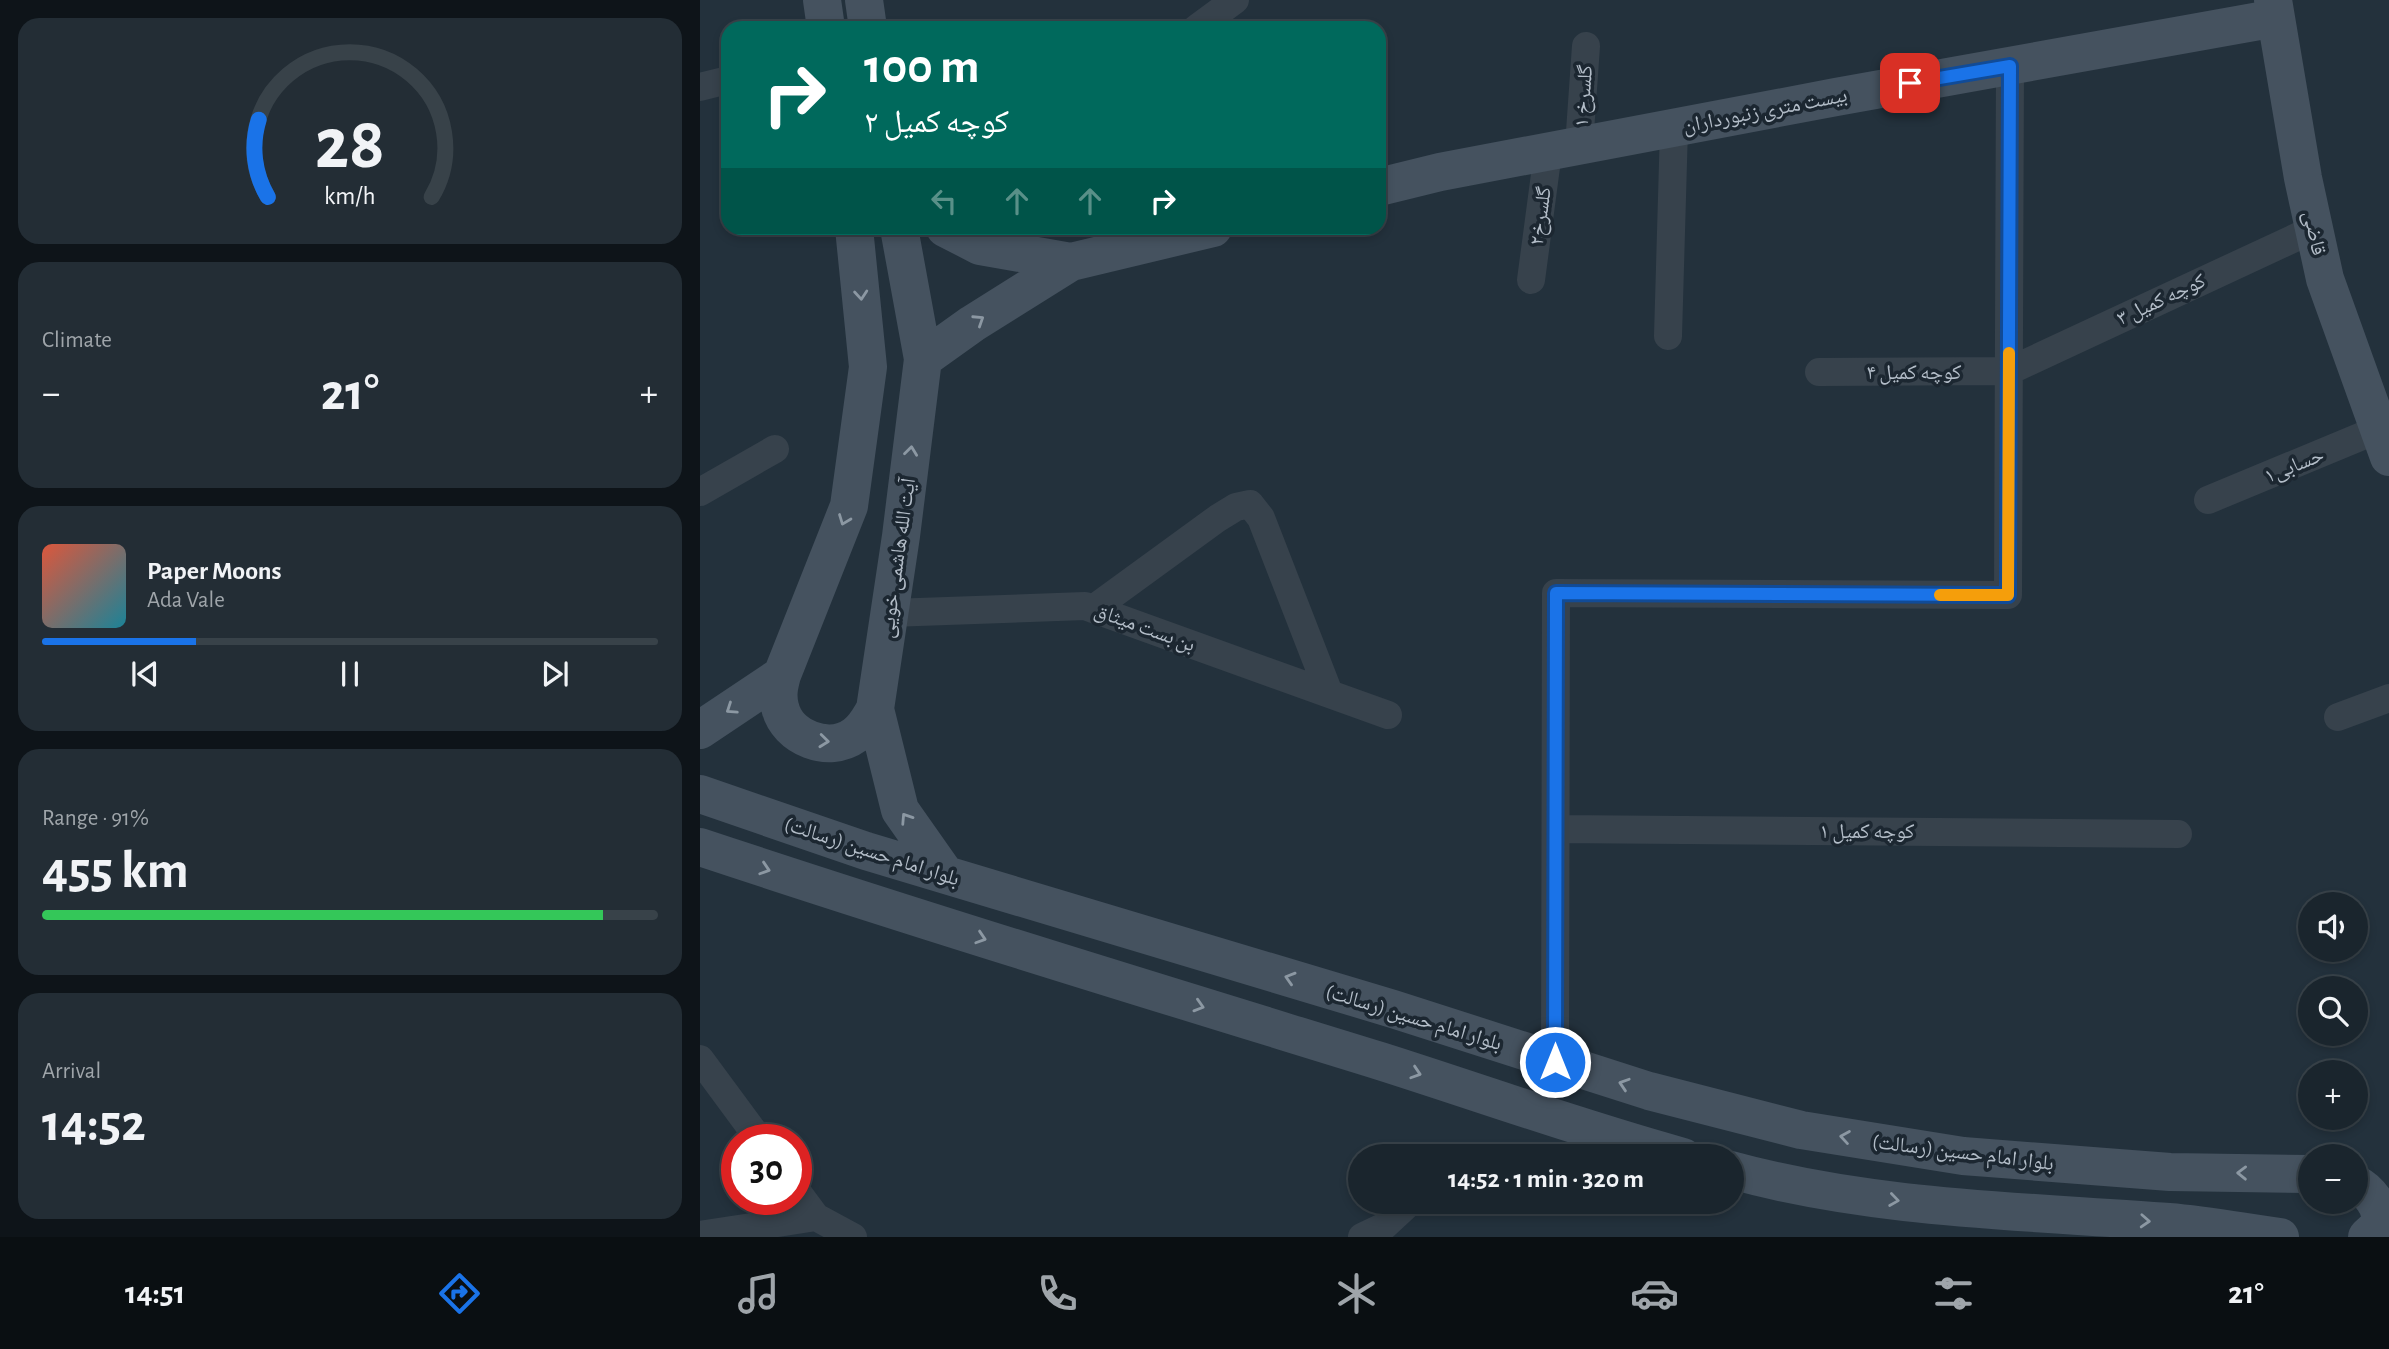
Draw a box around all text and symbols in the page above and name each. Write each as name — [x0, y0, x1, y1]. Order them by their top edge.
text: 100 m — [864, 43, 980, 92]
icon: right — [749, 49, 840, 140]
pin — [1880, 53, 1940, 113]
street label: گلسرخ ۱ — [1571, 64, 1598, 128]
icon: arrive — [1891, 64, 1929, 102]
street label: بیست متری زنبورداران — [1681, 84, 1849, 138]
text: کوچه کمیل ۲ — [864, 106, 1009, 138]
text: 28 — [315, 109, 385, 182]
icon: left — [925, 182, 963, 220]
icon: ahead — [998, 182, 1036, 220]
icon: ahead — [1071, 182, 1109, 220]
icon: right — [1144, 182, 1182, 220]
text: km/h — [324, 184, 376, 209]
street label: گلسرخ۲ — [1526, 185, 1557, 247]
street label: قاضی — [2298, 209, 2329, 258]
street label: کوچه کمیل ۳ — [2114, 270, 2210, 331]
one-way arrow — [853, 290, 868, 301]
one-way arrow — [971, 316, 984, 329]
text: Climate — [42, 329, 112, 352]
street label: کوچه کمیل ۴ — [1866, 362, 1962, 385]
text: 21° — [321, 367, 379, 419]
text: − — [42, 375, 60, 413]
text: + — [640, 375, 658, 413]
street label: حسابی۱ — [2261, 444, 2328, 489]
one-way arrow — [904, 446, 919, 457]
street label: آیت الله هاشمی خویی — [875, 476, 921, 640]
one-way arrow — [838, 514, 852, 526]
text: Paper Moons — [147, 558, 282, 584]
text: Ada Vale — [147, 589, 225, 612]
street label: بن بست میثاق — [1091, 600, 1198, 657]
icon: previous — [126, 655, 164, 693]
icon: pause — [331, 655, 369, 693]
icon: next — [536, 655, 574, 693]
one-way arrow — [726, 701, 739, 713]
one-way arrow — [819, 733, 830, 748]
text: Range · 91% — [42, 807, 149, 830]
street label: بلوار امام حسین (رسالت) — [781, 813, 962, 893]
one-way arrow — [902, 813, 914, 826]
street label: کوچه کمیل ۱ — [1819, 821, 1915, 844]
text: 455 km — [42, 845, 189, 897]
one-way arrow — [758, 861, 770, 875]
map controls — [2298, 892, 2368, 1214]
button: sound — [2298, 892, 2368, 962]
one-way arrow — [975, 930, 987, 945]
one-way arrow — [1285, 972, 1297, 987]
button: search — [2298, 976, 2368, 1046]
street label: بلوار امام حسین (رسالت) — [1322, 981, 1504, 1057]
one-way arrow — [1192, 997, 1204, 1012]
position arrow — [1518, 1025, 1592, 1099]
text: Arrival — [42, 1060, 101, 1083]
button: + — [2298, 1060, 2368, 1130]
one-way arrow — [1409, 1065, 1422, 1079]
one-way arrow — [1618, 1077, 1630, 1092]
text: 14:52 — [42, 1098, 146, 1150]
speed limit sign: 30 — [721, 1124, 812, 1215]
one-way arrow — [1839, 1130, 1851, 1145]
street label: بلوار امام حسین (رسالت) — [1871, 1131, 2055, 1177]
button: − — [2298, 1144, 2368, 1214]
one-way arrow — [2236, 1165, 2247, 1181]
text: 14:52 · 1 min · 320 m — [1448, 1166, 1644, 1192]
one-way arrow — [1888, 1192, 1900, 1207]
one-way arrow — [2140, 1213, 2151, 1228]
icon: directions — [435, 1269, 484, 1318]
icon: music — [734, 1269, 783, 1318]
icon: phone — [1033, 1269, 1082, 1318]
icon: climate — [1332, 1269, 1381, 1318]
icon: car — [1630, 1269, 1679, 1318]
icon: filters — [1929, 1269, 1978, 1318]
text: 14:51 — [125, 1277, 185, 1309]
text: 21° — [2228, 1277, 2264, 1309]

